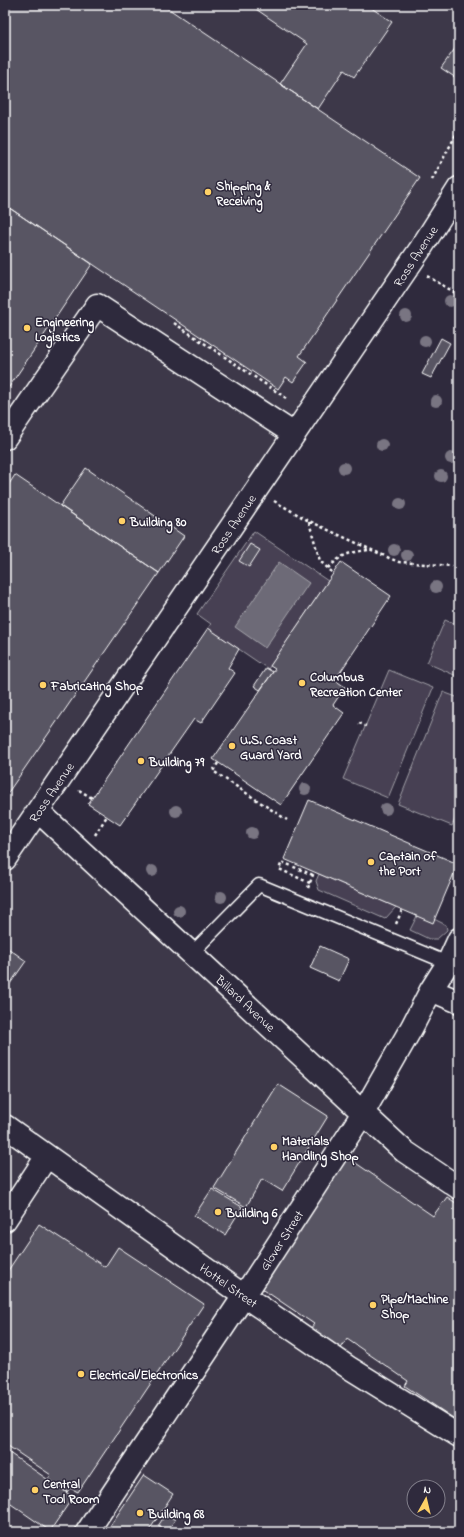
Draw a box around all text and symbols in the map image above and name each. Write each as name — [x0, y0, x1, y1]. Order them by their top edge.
place label: Shipping & Receiving — [215, 177, 271, 213]
marker: Shipping & Receiving — [203, 187, 213, 197]
street label: Ross Avenue — [389, 222, 443, 291]
place label: Engineering Logistics — [35, 313, 94, 349]
marker: Engineering Logistics — [22, 323, 32, 333]
street label: Ross Avenue — [207, 491, 262, 559]
place label: Building 80 — [129, 513, 187, 534]
marker: Building 80 — [117, 516, 127, 526]
place label: Columbus Recreation Center — [309, 668, 403, 702]
place label: Fabricating Shop — [50, 677, 143, 698]
marker: Columbus Recreation Center — [297, 678, 307, 688]
marker: Fabricating Shop — [38, 680, 48, 690]
place label: U.S. Coast Guard Yard — [240, 731, 302, 765]
marker: U.S. Coast Guard Yard — [227, 741, 237, 751]
place label: Building 79 — [148, 753, 205, 774]
marker: Building 79 — [136, 756, 146, 766]
street label: Ross Avenue — [25, 759, 80, 827]
place label: Captain of the Port — [378, 847, 437, 881]
marker: Captain of the Port — [366, 857, 376, 867]
street label: Billard Avenue — [210, 971, 279, 1037]
place label: Materials Handling Shop — [282, 1132, 359, 1168]
marker: Materials Handling Shop — [269, 1142, 279, 1152]
place label: Building 6 — [225, 1204, 278, 1225]
street label: Glover Street — [256, 1206, 309, 1275]
marker: Building 6 — [213, 1207, 223, 1217]
street label: Hottel Street — [195, 1259, 262, 1314]
place label: Pipe/Machine Shop — [381, 1290, 450, 1324]
marker: Pipe/Machine Shop — [368, 1300, 378, 1310]
place label: Electrical/Electronics — [89, 1366, 199, 1385]
marker: Electrical/Electronics — [76, 1369, 86, 1379]
place label: Central Tool Room — [43, 1475, 99, 1509]
north arrow — [406, 1479, 446, 1519]
text: N — [422, 1482, 432, 1499]
marker: Central Tool Room — [30, 1485, 40, 1495]
place label: Building 68 — [147, 1505, 205, 1526]
marker: Building 68 — [135, 1508, 145, 1518]

